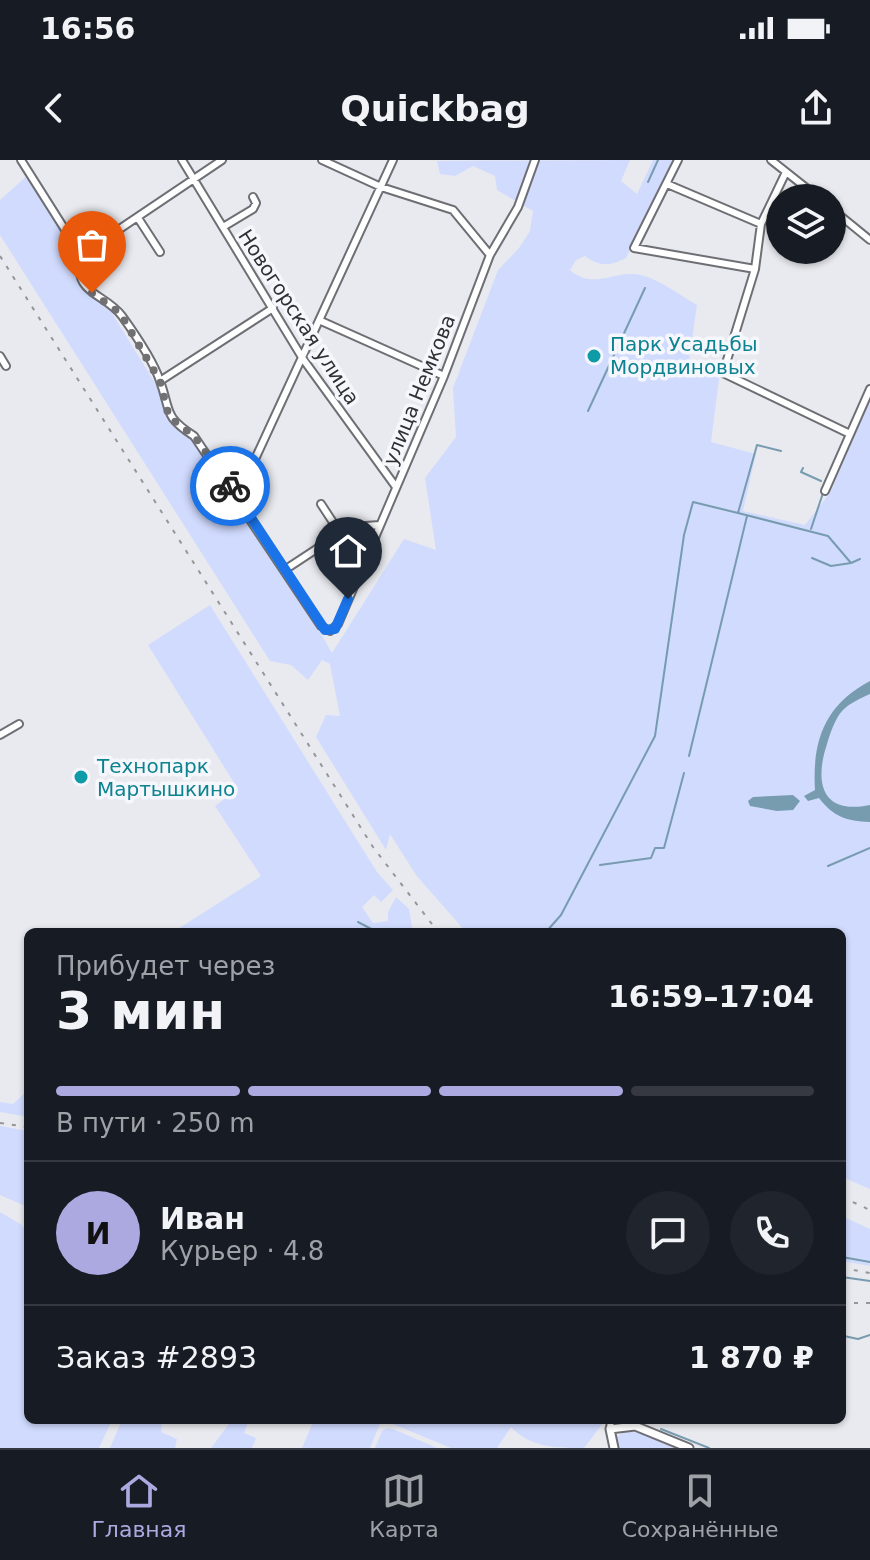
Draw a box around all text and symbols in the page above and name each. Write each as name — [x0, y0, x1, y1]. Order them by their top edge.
text: 16:56 — [40, 11, 136, 46]
icon: back — [32, 86, 76, 130]
icon: share — [794, 86, 838, 130]
text: Quickbag — [340, 88, 530, 129]
map controls — [766, 184, 846, 264]
button: layers — [766, 184, 846, 264]
pin — [58, 211, 126, 293]
icon: bag — [70, 223, 114, 267]
street label: Новогорская улица — [233, 225, 365, 409]
street label: улица Немкова — [378, 311, 460, 469]
place label: Парк Усадьбы Мордвиновых — [610, 332, 758, 379]
marker: Парк Усадьбы Мордвиновых — [585, 347, 603, 365]
courier — [190, 446, 270, 526]
icon: bike — [208, 464, 252, 508]
pin — [314, 517, 382, 599]
icon: home — [326, 529, 370, 573]
place label: Технопарк Мартышкино — [96, 754, 235, 801]
marker: Технопарк Мартышкино — [72, 768, 90, 786]
text: Прибудет через — [56, 951, 275, 981]
text: 16:59–17:04 — [608, 979, 814, 1014]
text: 3 мин — [56, 981, 225, 1041]
text: В пути · 250 m — [56, 1108, 255, 1138]
button: chat — [626, 1191, 710, 1275]
button: phone — [730, 1191, 814, 1275]
text: Иван — [160, 1201, 245, 1236]
text: И — [85, 1216, 111, 1251]
text: Курьер · 4.8 — [160, 1236, 324, 1266]
text: Заказ #2893 — [56, 1340, 257, 1375]
text: 1 870 ₽ — [689, 1340, 814, 1375]
tab: Главная — [91, 1469, 186, 1542]
tab: Карта — [369, 1469, 439, 1542]
tab: Сохранённые — [622, 1469, 779, 1542]

